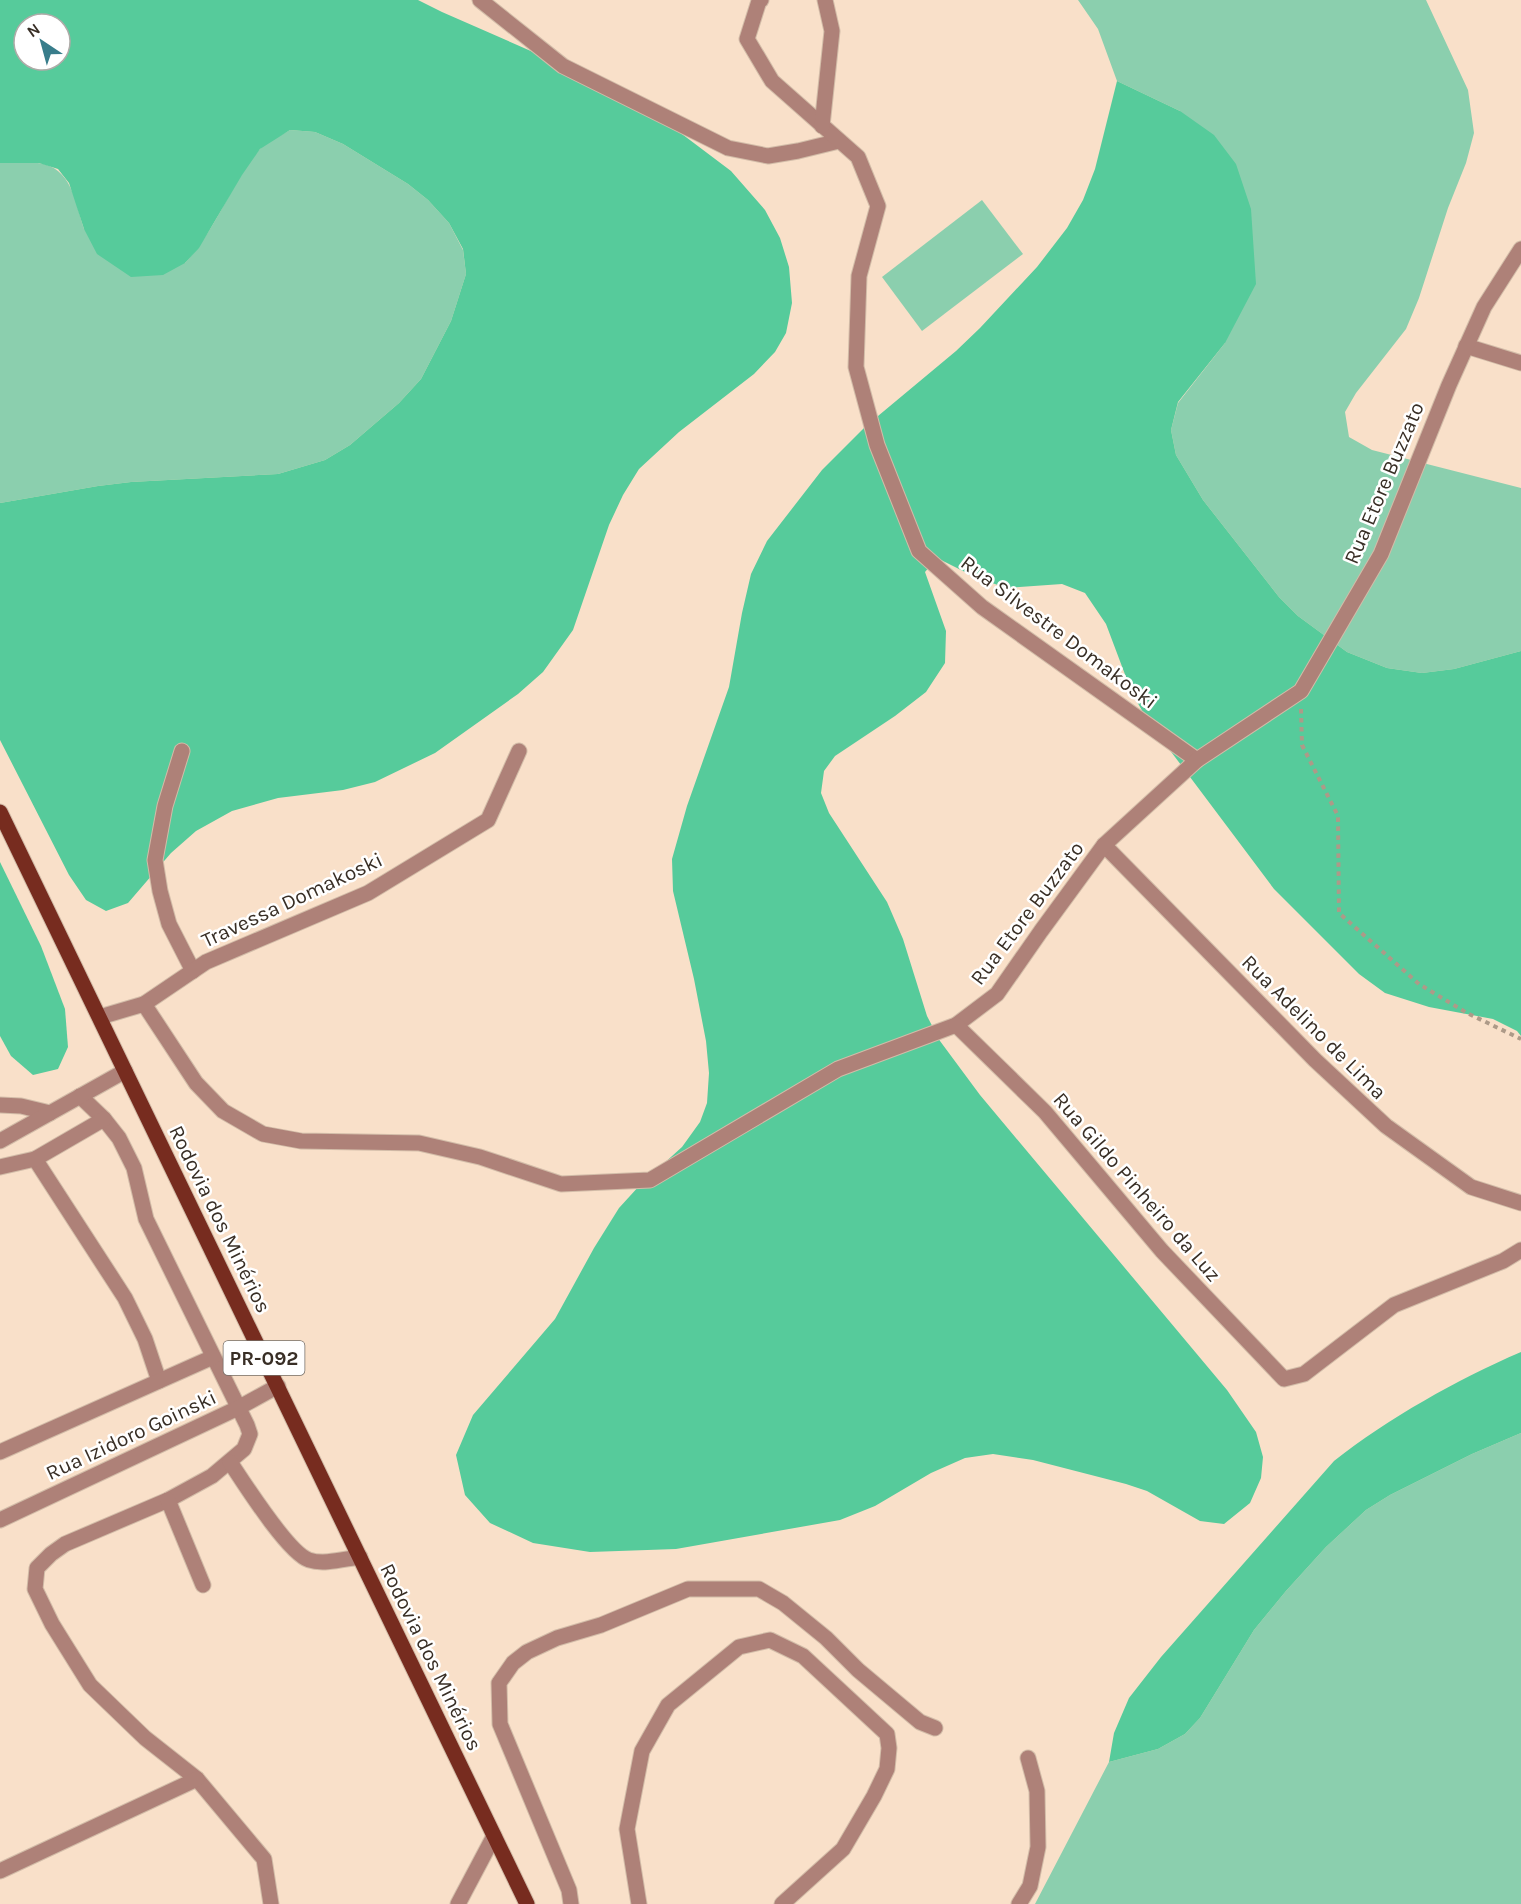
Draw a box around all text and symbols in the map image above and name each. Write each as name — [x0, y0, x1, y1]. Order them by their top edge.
north arrow — [12, 12, 72, 72]
text: N — [23, 19, 44, 41]
street label: Rua Etore Buzzato — [1339, 399, 1429, 567]
street label: Rua Silvestre Domakoski — [956, 550, 1162, 714]
street label: Rua Etore Buzzato — [965, 837, 1089, 989]
street label: Travessa Domakoski — [198, 847, 386, 953]
street label: Rua Adelino de Lima — [1237, 950, 1391, 1104]
street label: Rua Gildo Pinheiro da Luz — [1048, 1088, 1226, 1286]
street label: Rodovia dos Minérios — [164, 1121, 276, 1317]
road number: PR-092 — [224, 1341, 304, 1375]
street label: Rua Izidoro Goinski — [42, 1385, 220, 1485]
street label: Rodovia dos Minérios — [375, 1559, 487, 1755]

